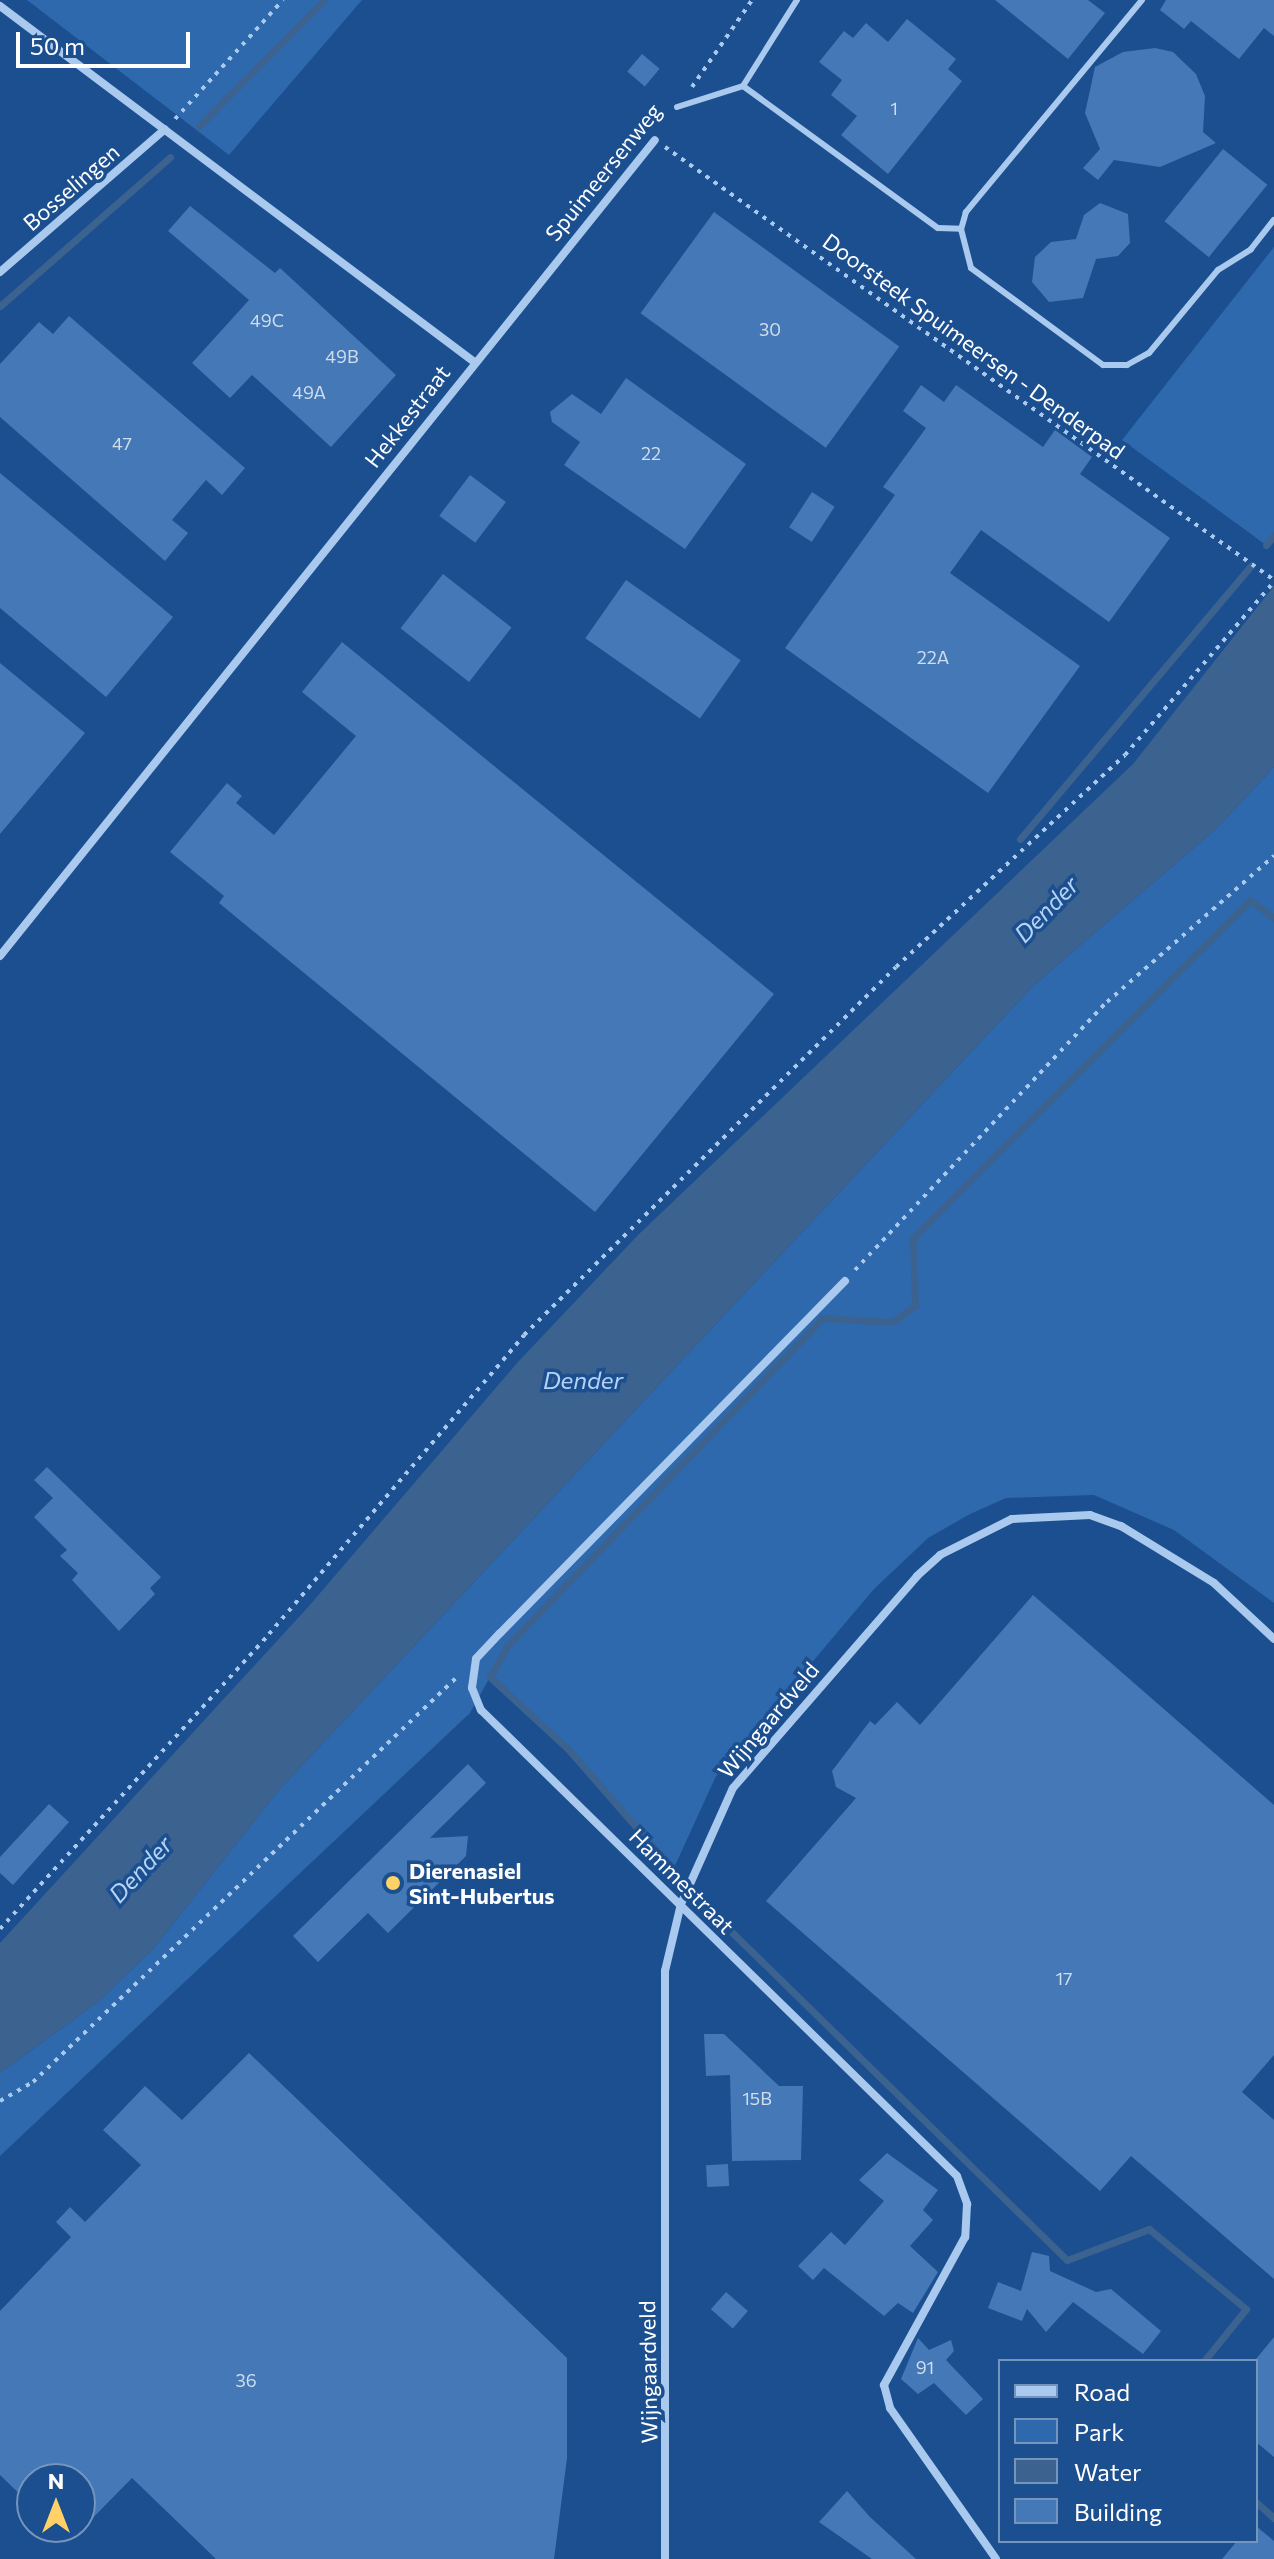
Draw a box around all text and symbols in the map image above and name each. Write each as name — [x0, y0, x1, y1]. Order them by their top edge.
scale bar — [20, 16, 194, 66]
text: 50 m — [30, 31, 85, 60]
house number: 1 — [890, 97, 898, 119]
street label: Spuimeersenweg — [539, 98, 667, 246]
street label: Bosselingen — [18, 138, 124, 236]
street label: Doorsteek Spuimeersen - Denderpad — [818, 228, 1130, 464]
house number: 49C — [250, 309, 284, 331]
house number: 30 — [759, 318, 781, 340]
house number: 49B — [325, 345, 359, 367]
street label: Hekkestraat — [359, 360, 455, 472]
house number: 49A — [292, 381, 326, 403]
house number: 47 — [112, 432, 132, 454]
house number: 22 — [641, 442, 661, 464]
house number: 22A — [917, 646, 949, 668]
water label: Dender — [1008, 870, 1084, 948]
water label: Dender — [543, 1366, 623, 1394]
street label: Wijngaardveld — [712, 1657, 824, 1783]
street label: Hammestraat — [624, 1823, 740, 1939]
water label: Dender — [102, 1830, 178, 1908]
place label: Dierenasiel Sint-Hubertus — [409, 1857, 555, 1908]
marker: Dierenasiel Sint-Hubertus — [384, 1874, 402, 1892]
house number: 17 — [1055, 1967, 1073, 1989]
house number: 15B — [742, 2087, 772, 2109]
street label: Wijngaardveld — [634, 2300, 662, 2444]
house number: 91 — [916, 2356, 934, 2378]
legend — [998, 2359, 1258, 2543]
house number: 36 — [235, 2369, 257, 2391]
text: Road — [1074, 2377, 1130, 2406]
text: Park — [1074, 2417, 1124, 2446]
text: Water — [1074, 2457, 1142, 2486]
north arrow — [16, 2463, 96, 2543]
text: N — [48, 2467, 64, 2494]
text: Building — [1074, 2497, 1162, 2526]

